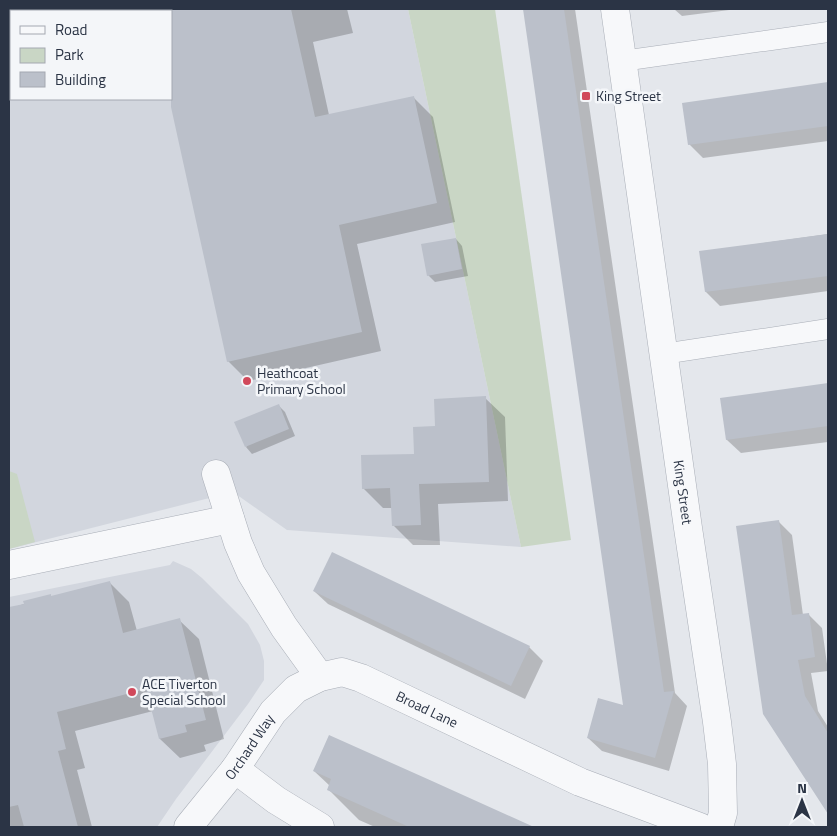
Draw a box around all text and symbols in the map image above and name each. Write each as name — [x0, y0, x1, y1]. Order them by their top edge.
legend — [10, 10, 172, 100]
text: Road — [55, 18, 87, 41]
text: Park — [55, 43, 84, 66]
text: Building — [55, 68, 106, 91]
place label: King Street — [596, 85, 661, 106]
marker: King Street — [580, 90, 592, 102]
place label: Heathcoat Primary School — [257, 362, 346, 399]
marker: Heathcoat Primary School — [241, 375, 253, 387]
street label: King Street — [669, 459, 698, 526]
place label: ACE Tiverton Special School — [142, 673, 226, 710]
street label: Broad Lane — [393, 685, 462, 733]
marker: ACE Tiverton Special School — [126, 686, 138, 698]
street label: Orchard Way — [219, 709, 279, 784]
north arrow — [777, 776, 827, 826]
text: N — [797, 777, 807, 798]

